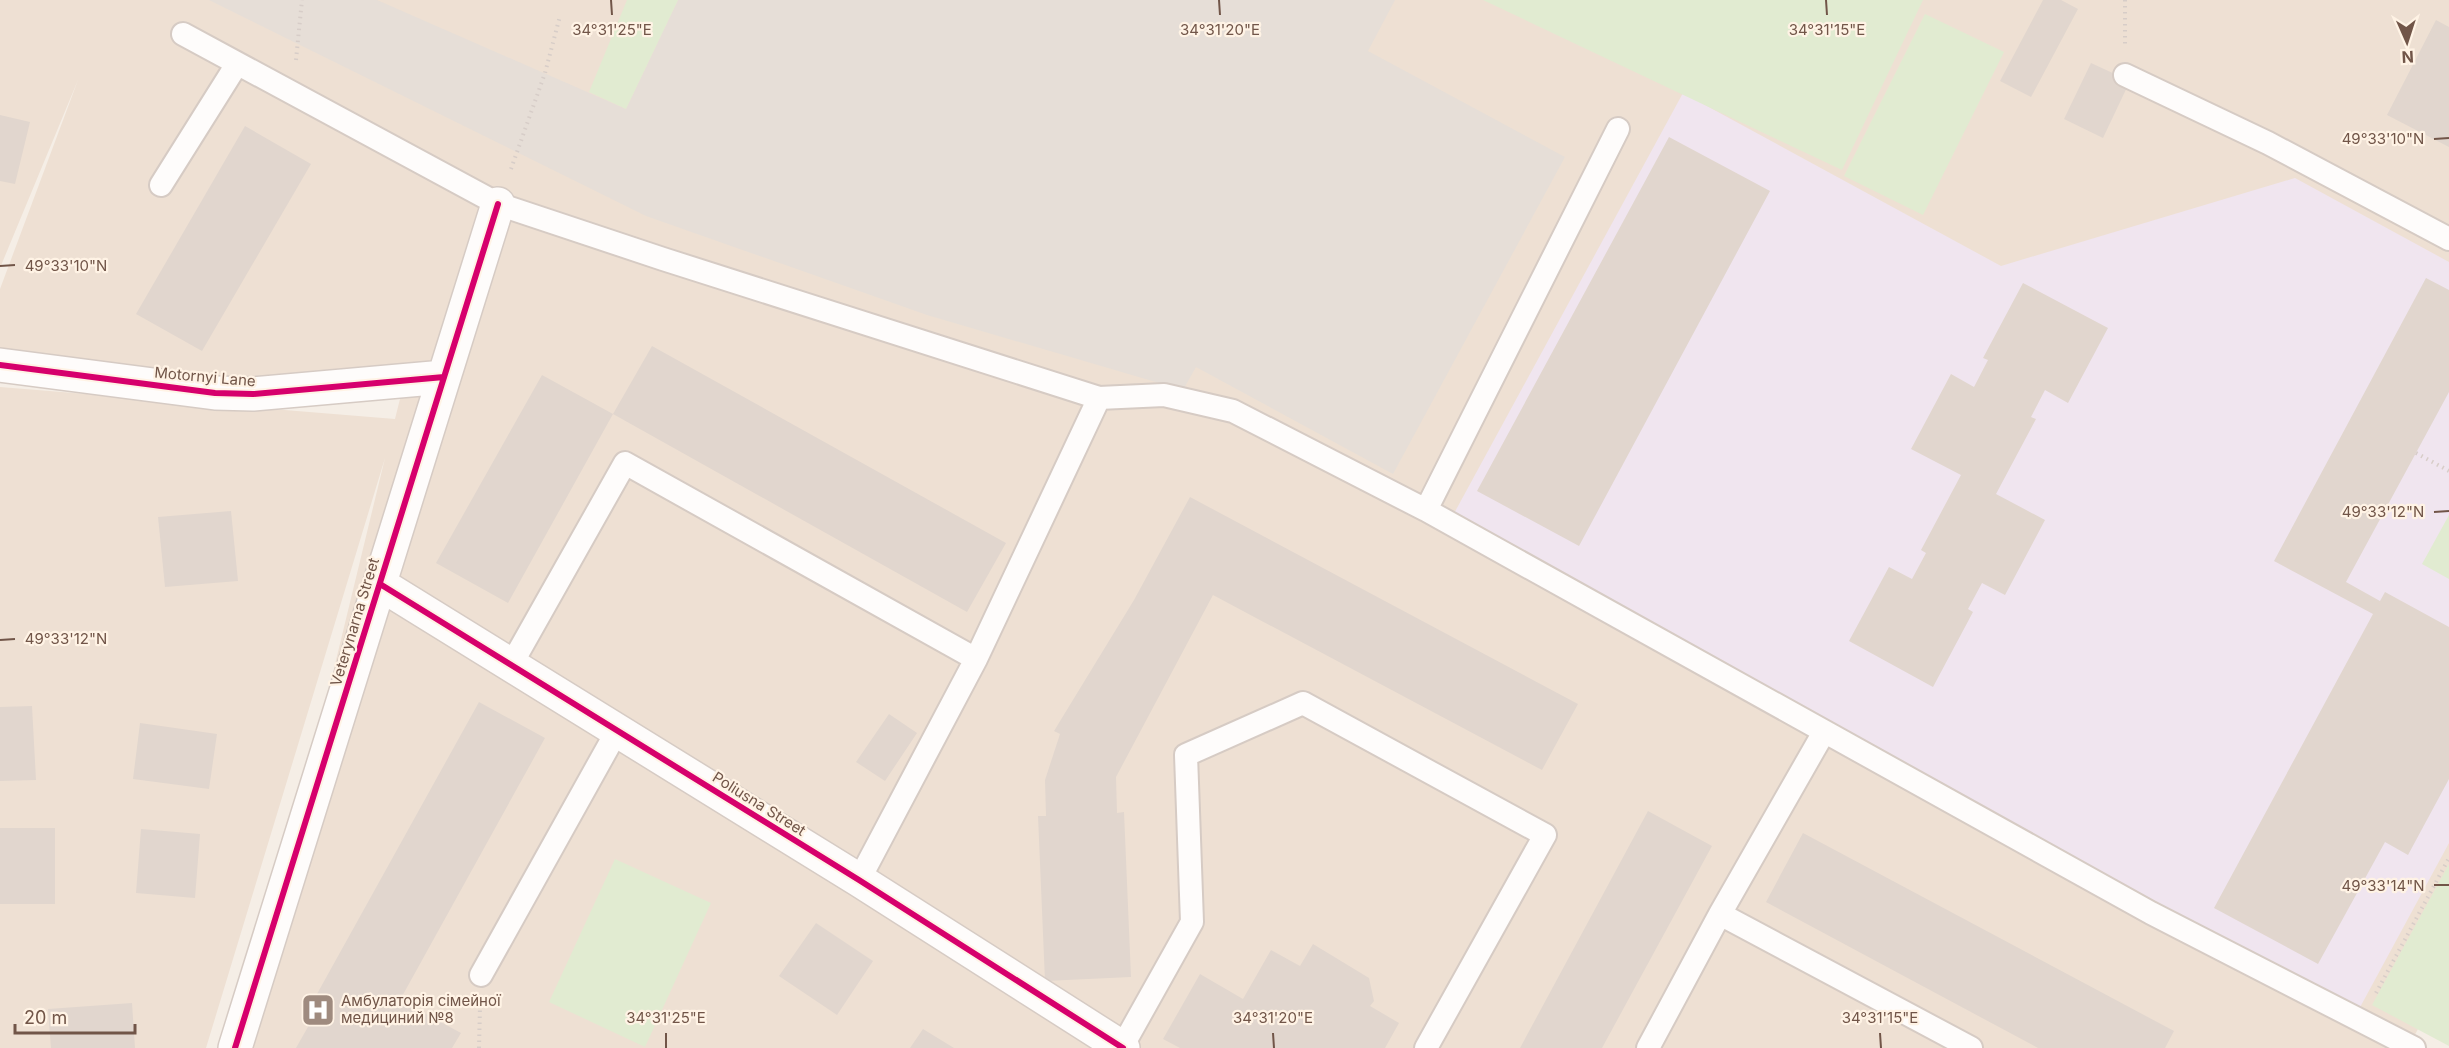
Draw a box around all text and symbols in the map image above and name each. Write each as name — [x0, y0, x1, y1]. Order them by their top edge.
north arrow — [2377, 12, 2437, 72]
text: 34°31'25"E — [572, 20, 652, 39]
text: 34°31'20"E — [1180, 20, 1260, 39]
text: 34°31'15"E — [1789, 20, 1865, 39]
text: N — [2401, 47, 2414, 67]
text: 49°33'10"N — [2342, 129, 2424, 148]
text: 49°33'10"N — [25, 256, 107, 275]
street label: Motornyi Lane — [154, 363, 256, 390]
text: 49°33'12"N — [2342, 502, 2424, 521]
street label: Veterynarna Street — [326, 555, 383, 688]
text: 49°33'12"N — [25, 629, 107, 648]
street label: Poliusna Street — [709, 767, 809, 840]
text: 49°33'14"N — [2342, 876, 2424, 895]
place label: Амбулаторія сімейної медициний №8 — [341, 991, 502, 1027]
hospital icon: Амбулаторія сімейної медициний №8 — [300, 992, 336, 1028]
scale bar — [15, 997, 135, 1035]
text: 20 m — [24, 1007, 67, 1028]
text: 34°31'25"E — [626, 1008, 706, 1027]
text: 34°31'20"E — [1233, 1008, 1313, 1027]
text: 34°31'15"E — [1842, 1008, 1918, 1027]

